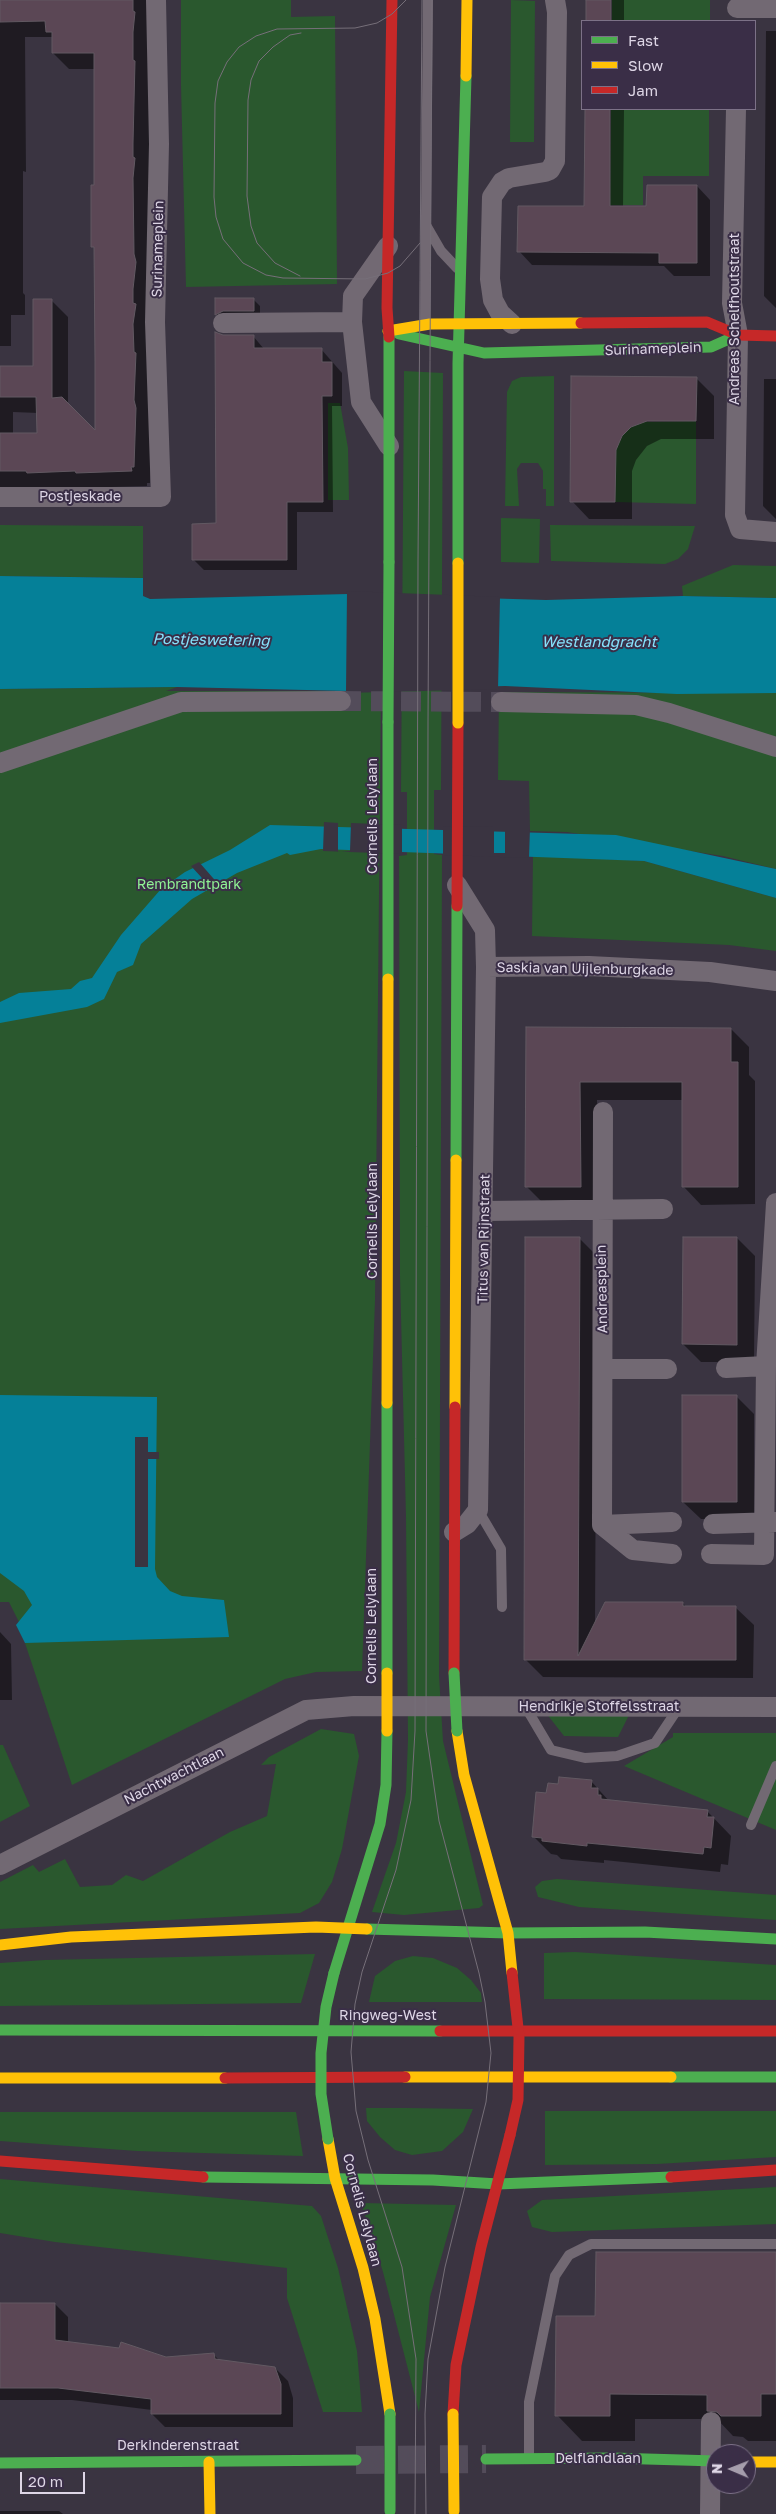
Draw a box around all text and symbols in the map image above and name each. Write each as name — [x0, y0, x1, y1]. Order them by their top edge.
legend — [581, 20, 756, 110]
text: Fast — [628, 31, 659, 49]
text: Slow — [628, 56, 663, 74]
text: Jam — [628, 81, 658, 99]
street label: Surinameplein — [149, 200, 167, 298]
street label: Andreas Schelfhoutstraat — [727, 233, 743, 405]
street label: Surinameplein — [604, 339, 702, 359]
street label: Postjeskade — [39, 489, 121, 505]
water label: Postjeswetering — [152, 630, 270, 650]
water label: Westlandgracht — [542, 633, 656, 651]
street label: Cornelis Lelylaan — [365, 758, 381, 874]
park label: Rembrandtpark — [137, 877, 241, 893]
street label: Saskia van Uijlenburgkade — [496, 959, 674, 979]
street label: Cornelis Lelylaan — [365, 1163, 381, 1279]
street label: Titus van Rijnstraat — [474, 1174, 494, 1304]
street label: Andreasplein — [593, 1244, 611, 1334]
street label: Cornelis Lelylaan — [364, 1568, 380, 1684]
street label: Hendrikje Stoffelsstraat — [519, 1699, 679, 1715]
street label: Nachtwachtlaan — [121, 1744, 227, 1808]
street label: Ringweg-West — [339, 2008, 437, 2024]
street label: Cornelis Lelylaan — [339, 2152, 385, 2268]
street label: Derkinderenstraat — [117, 2438, 239, 2454]
north arrow — [706, 2444, 756, 2494]
street label: Delflandlaan — [555, 2451, 641, 2467]
scale bar — [22, 2462, 88, 2494]
text: N — [708, 2463, 725, 2474]
text: 20 m — [28, 2472, 63, 2490]

